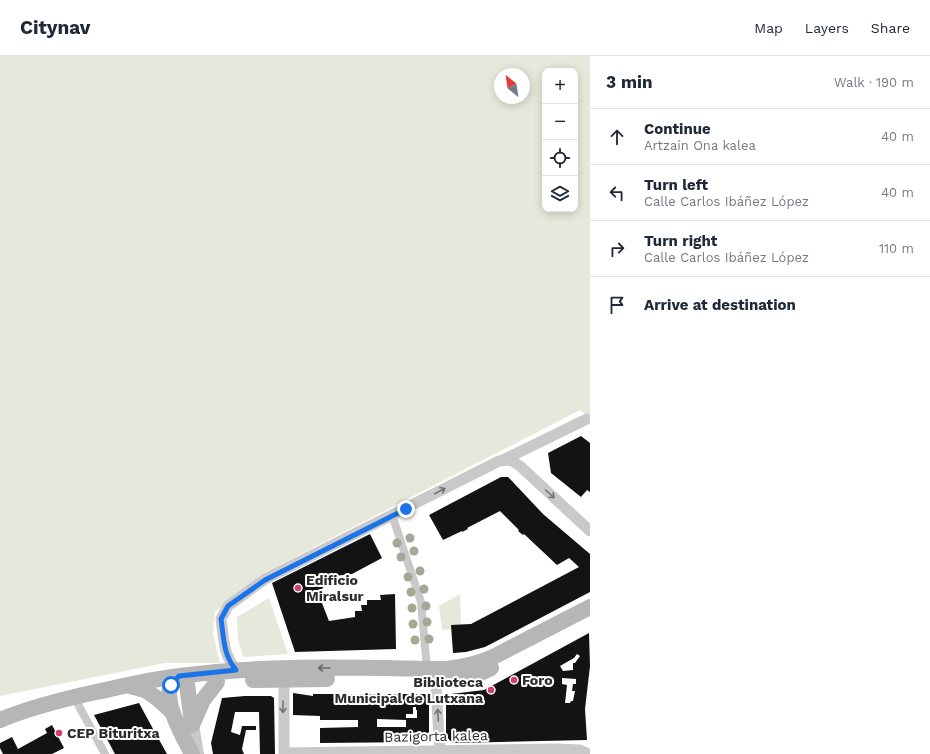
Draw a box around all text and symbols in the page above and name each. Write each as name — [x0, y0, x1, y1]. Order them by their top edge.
text: Citynav — [20, 16, 91, 39]
text: Map — [754, 20, 783, 36]
text: Layers — [805, 20, 849, 36]
text: Share — [871, 20, 910, 36]
north arrow — [494, 68, 530, 104]
map controls — [542, 68, 578, 212]
button: + — [542, 68, 578, 104]
text: 3 min — [606, 72, 652, 92]
text: Walk · 190 m — [834, 75, 914, 90]
button: − — [542, 104, 578, 140]
text: Continue — [644, 120, 711, 138]
icon: ahead — [606, 126, 628, 148]
text: 40 m — [881, 129, 914, 144]
text: Artzain Ona kalea — [644, 138, 756, 153]
button: locate — [542, 140, 578, 176]
button: layers — [542, 176, 578, 212]
text: Turn left — [644, 176, 708, 194]
icon: left — [606, 182, 628, 204]
text: 40 m — [881, 185, 914, 200]
text: Calle Carlos Ibáñez López — [644, 194, 809, 209]
text: Turn right — [644, 232, 717, 250]
icon: right — [606, 238, 628, 260]
text: 110 m — [879, 241, 914, 256]
text: Calle Carlos Ibáñez López — [644, 250, 809, 265]
icon: arrive — [606, 294, 628, 316]
text: Arrive at destination — [644, 296, 796, 314]
one-way arrow — [434, 487, 446, 494]
one-way arrow — [545, 489, 555, 499]
route end — [397, 500, 415, 518]
place label: Edificio Miralsur — [306, 572, 364, 604]
marker: Edificio Miralsur — [293, 583, 303, 593]
one-way arrow — [318, 664, 331, 672]
place label: Foro — [522, 672, 553, 688]
place label: Biblioteca Municipal de Lutxana — [335, 674, 484, 706]
marker: Foro — [509, 675, 519, 685]
route start — [162, 676, 180, 694]
marker: Biblioteca Municipal de Lutxana — [486, 685, 496, 695]
one-way arrow — [279, 700, 287, 713]
one-way arrow — [434, 709, 441, 722]
place label: CEP Bituritxa — [67, 725, 160, 741]
street label: Bazigorta kalea — [384, 727, 488, 745]
marker: CEP Bituritxa — [54, 728, 64, 738]

